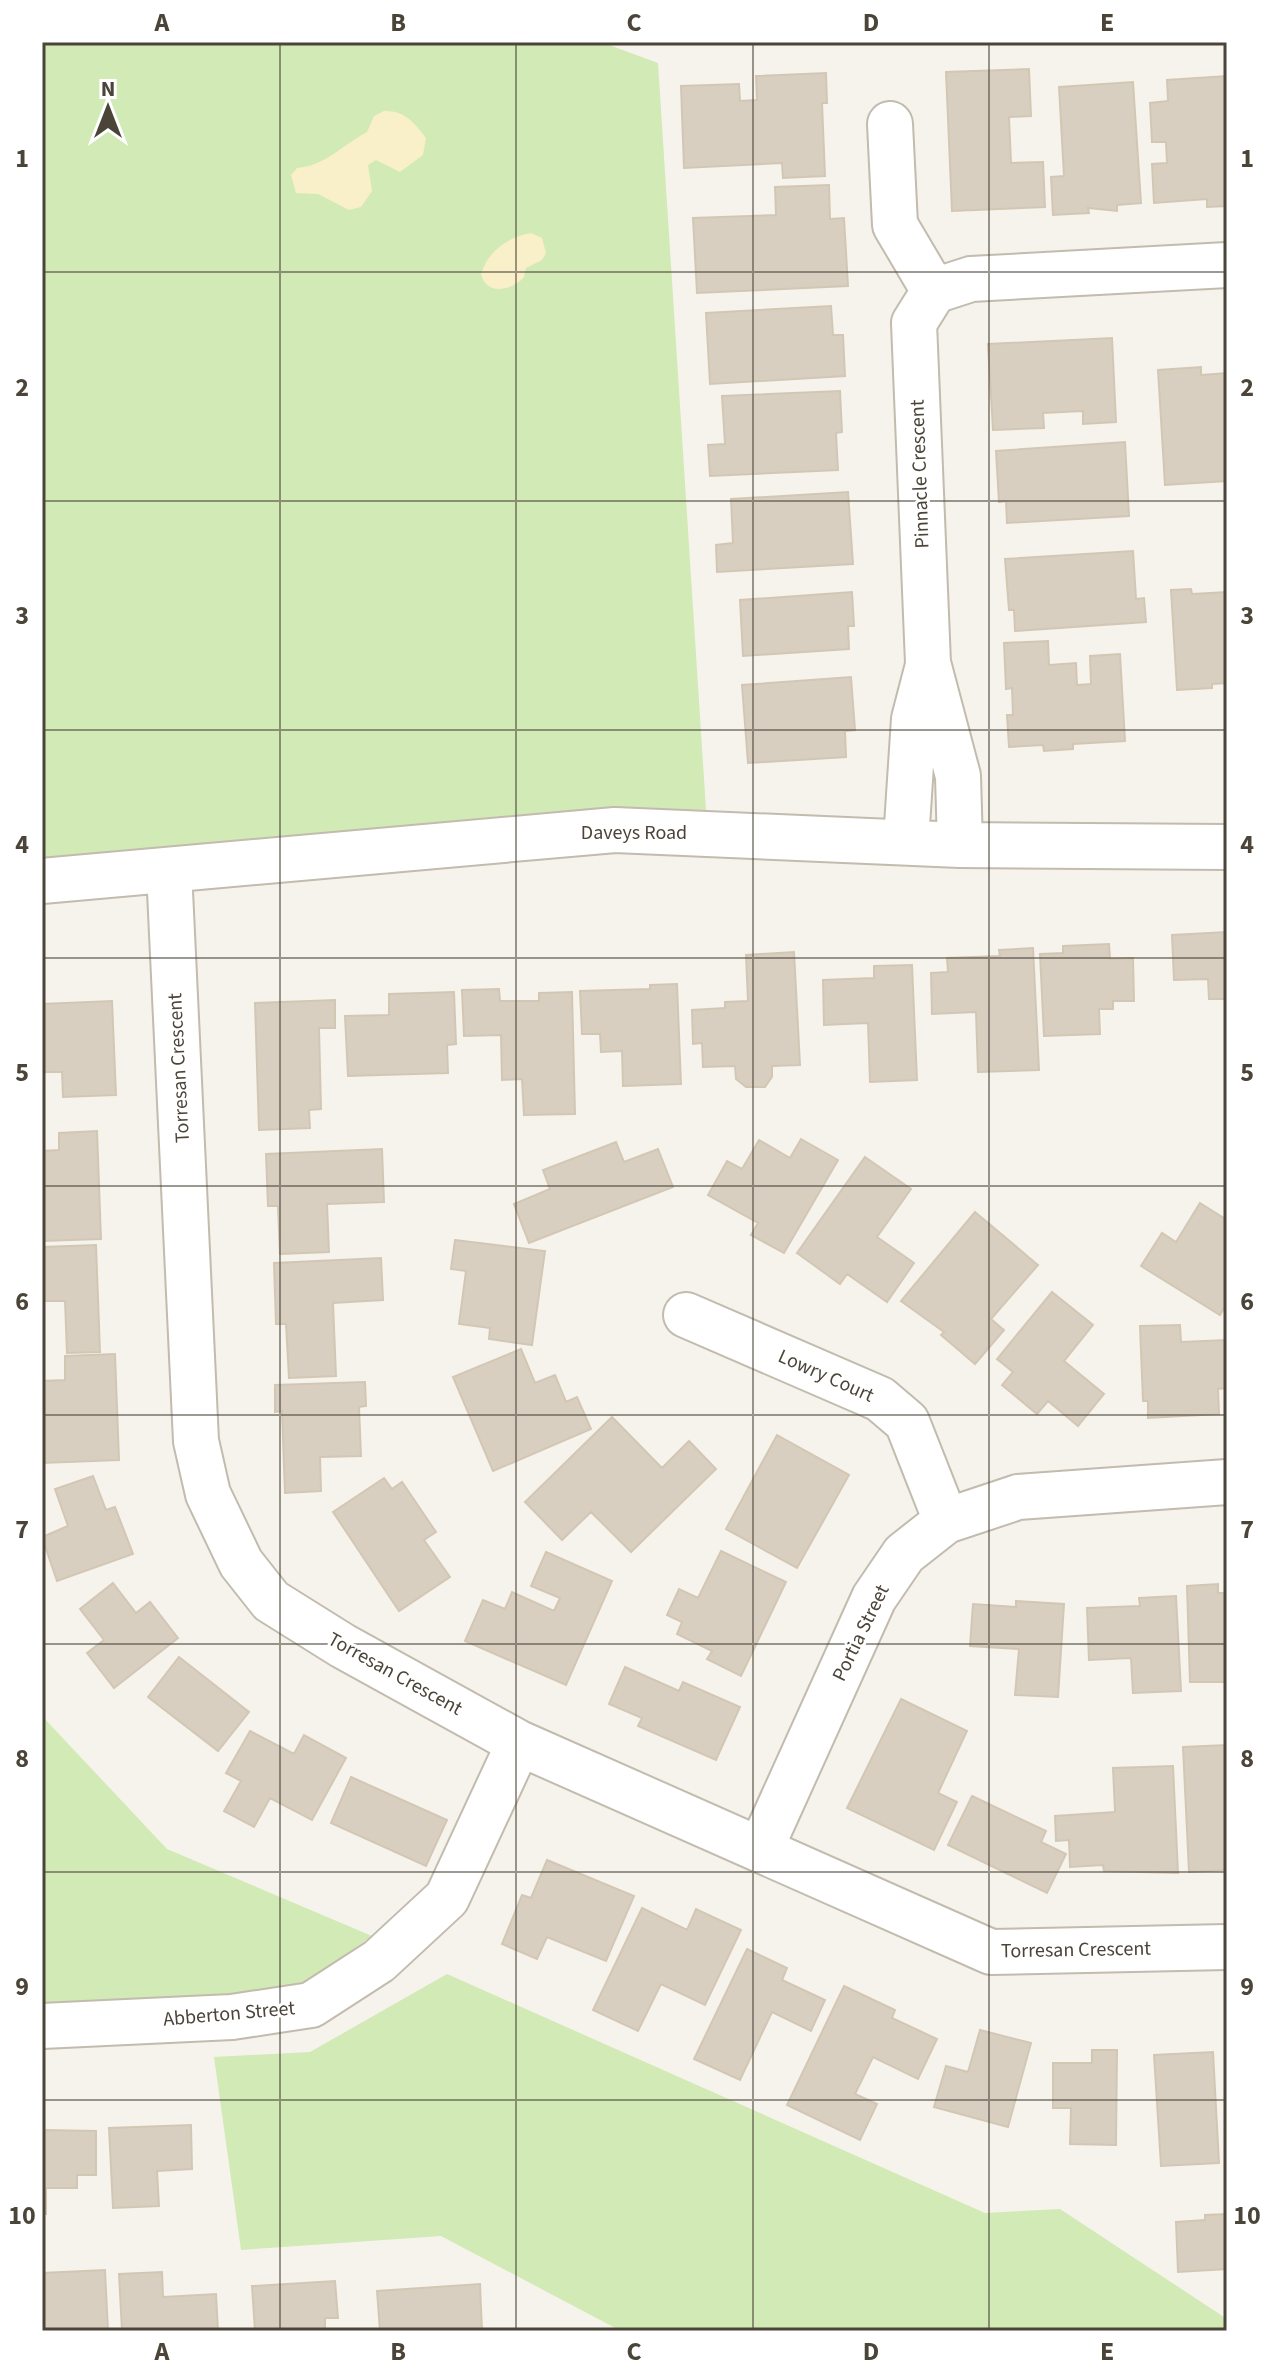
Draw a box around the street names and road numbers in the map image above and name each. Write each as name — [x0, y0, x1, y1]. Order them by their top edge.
street label: Pinnacle Crescent — [903, 399, 937, 549]
street label: Daveys Road — [581, 819, 687, 847]
street label: Torresan Crescent — [161, 992, 197, 1144]
street label: Lowry Court — [774, 1342, 879, 1410]
street label: Portia Street — [826, 1580, 897, 1686]
street label: Torresan Crescent — [323, 1625, 468, 1723]
street label: Torresan Crescent — [1001, 1935, 1151, 1965]
street label: Abberton Street — [162, 1994, 296, 2034]

